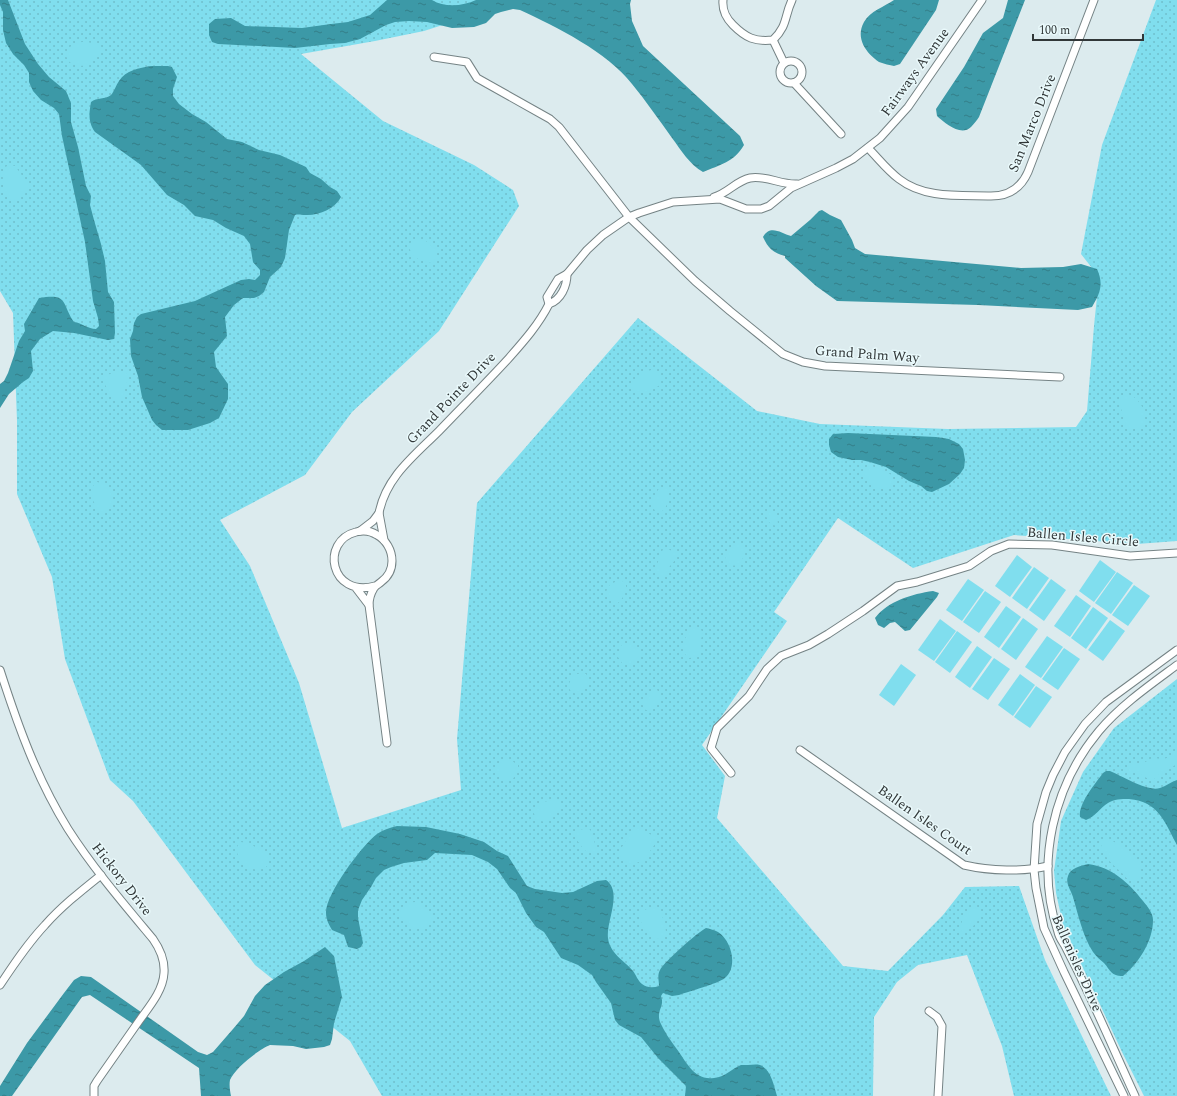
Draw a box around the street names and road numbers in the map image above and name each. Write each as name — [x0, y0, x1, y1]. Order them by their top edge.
street label: Fairways Avenue — [876, 23, 954, 121]
street label: San Marco Drive — [1003, 71, 1061, 175]
street label: Grand Palm Way — [814, 340, 921, 368]
street label: Grand Pointe Drive — [401, 347, 501, 449]
street label: Ballen Isles Circle — [1026, 522, 1140, 552]
street label: Ballen Isles Court — [874, 780, 976, 860]
street label: Hickory Drive — [87, 838, 157, 920]
street label: Ballenisles Drive — [1046, 911, 1108, 1015]

